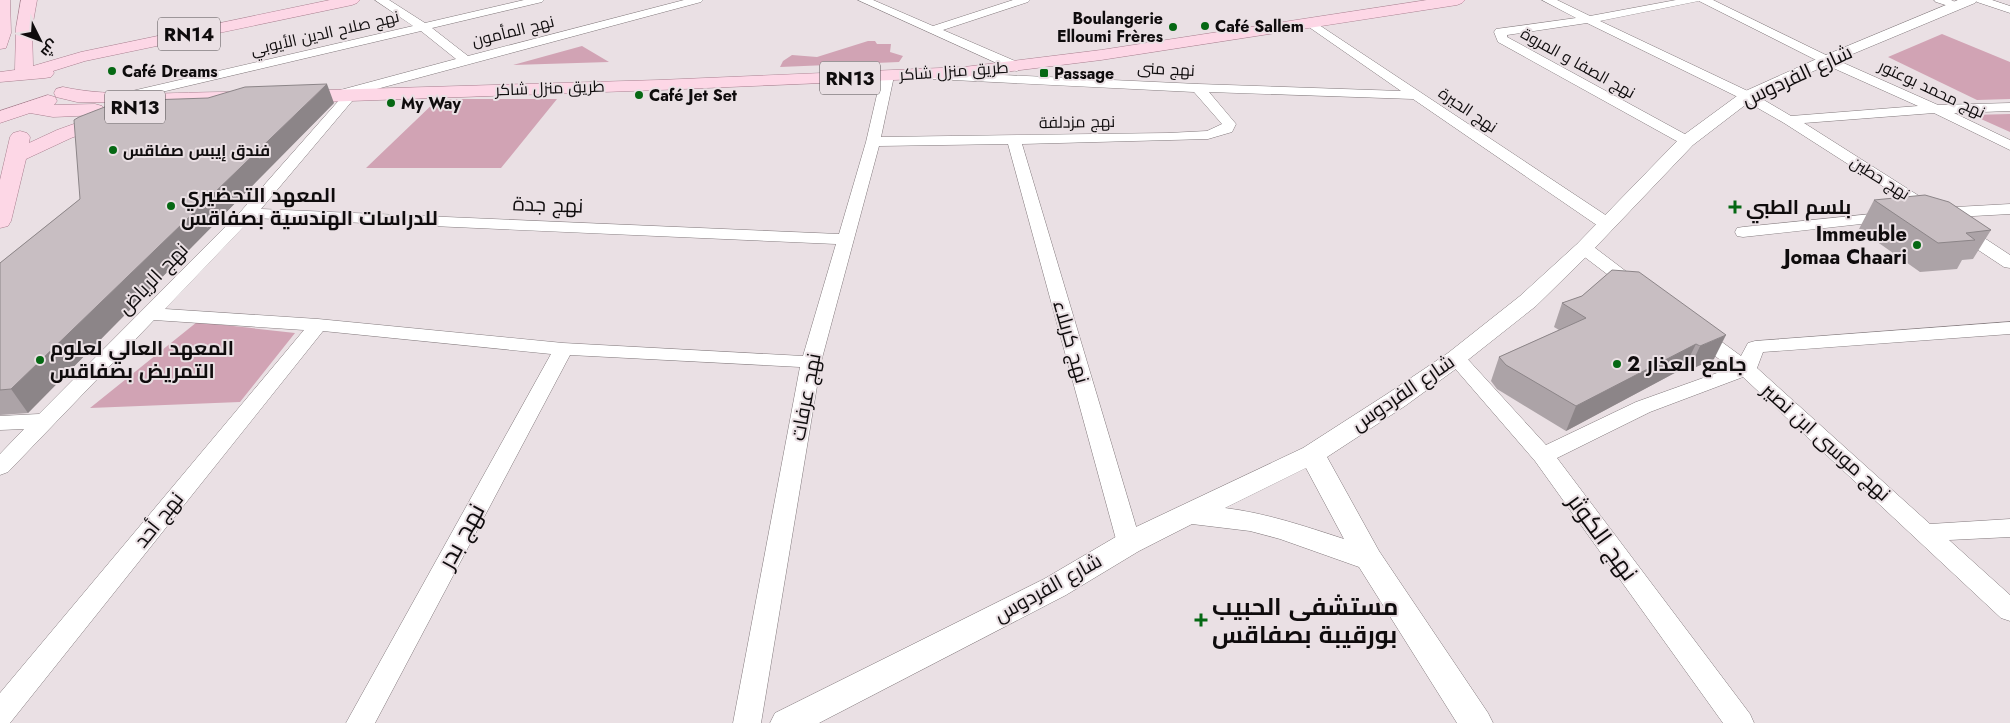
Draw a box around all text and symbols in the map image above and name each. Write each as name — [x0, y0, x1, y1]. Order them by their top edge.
street label: نهج صلاح الدين الأيوبي — [249, 5, 402, 63]
place label: Boulangerie Elloumi Frères — [1057, 7, 1163, 48]
street label: نهج المأمون — [469, 10, 557, 52]
north arrow — [15, 15, 65, 65]
place label: Café Sallem — [1215, 15, 1304, 38]
road number: RN14 — [158, 18, 220, 50]
marker: Café Sallem — [1199, 20, 1211, 32]
marker: Boulangerie Elloumi Frères — [1167, 21, 1179, 33]
street label: نهج الصفا و المروة — [1517, 22, 1639, 104]
text: ش — [36, 35, 63, 62]
street label: شارع الفردوس — [1737, 38, 1857, 114]
street label: نهج محمد بوعتور — [1874, 54, 1989, 124]
street label: طريق منزل شاكر — [898, 56, 1009, 86]
street label: نهج منى — [1137, 56, 1195, 82]
place label: Café Dreams — [122, 60, 218, 83]
road number: RN13 — [820, 62, 880, 94]
place label: Passage — [1054, 62, 1114, 85]
marker: Café Dreams — [106, 65, 118, 77]
marker: Passage — [1038, 67, 1050, 79]
street label: طريق منزل شاكر — [494, 75, 605, 101]
street label: نهج الحيرة — [1434, 82, 1502, 138]
place label: Café Jet Set — [649, 84, 738, 107]
marker: Café Jet Set — [633, 89, 645, 101]
road number: RN13 — [105, 90, 165, 124]
place label: My Way — [401, 92, 461, 115]
marker: My Way — [385, 97, 397, 109]
street label: نهج مزدلفة — [1039, 110, 1115, 134]
place label: فندق إيبس صفاقس — [123, 139, 270, 162]
marker: فندق إيبس صفاقس — [107, 144, 119, 156]
street label: نهج حطين — [1846, 151, 1914, 205]
place label: المعهد التحضيري للدراسات الهندسية بصفاقس — [181, 181, 438, 233]
street label: نهج جدة — [512, 189, 584, 221]
place label: بلسم الطبي — [1746, 193, 1851, 224]
marker: المعهد التحضيري للدراسات الهندسية بصفاقس — [165, 200, 177, 212]
marker: بلسم الطبي — [1728, 200, 1742, 214]
place label: Immeuble Jomaa Chaari — [1780, 220, 1907, 272]
street label: نهج الرياض — [111, 236, 195, 322]
marker: Immeuble Jomaa Chaari — [1911, 239, 1923, 251]
street label: نهج كربلاء — [1045, 297, 1097, 387]
place label: المعهد العالي لعلوم التمريض بصفاقس — [50, 334, 234, 386]
street label: شارع الفردوس — [1345, 348, 1461, 438]
place label: جامع العذار 2 — [1627, 350, 1747, 379]
street label: نهج عرفات — [783, 351, 829, 443]
marker: المعهد العالي لعلوم التمريض بصفاقس — [34, 354, 46, 366]
marker: جامع العذار 2 — [1611, 358, 1623, 370]
street label: نهج موسى ابن نصير — [1754, 375, 1897, 508]
street label: نهج الكوثر — [1558, 484, 1647, 588]
street label: نهج أحد — [128, 486, 190, 554]
street label: نهج بدر — [428, 497, 493, 577]
street label: شارع الفردوس — [989, 546, 1107, 630]
place label: مستشفى الحبيب بورقيبة بصفاقس — [1212, 589, 1398, 652]
marker: مستشفى الحبيب بورقيبة بصفاقس — [1194, 613, 1208, 627]

